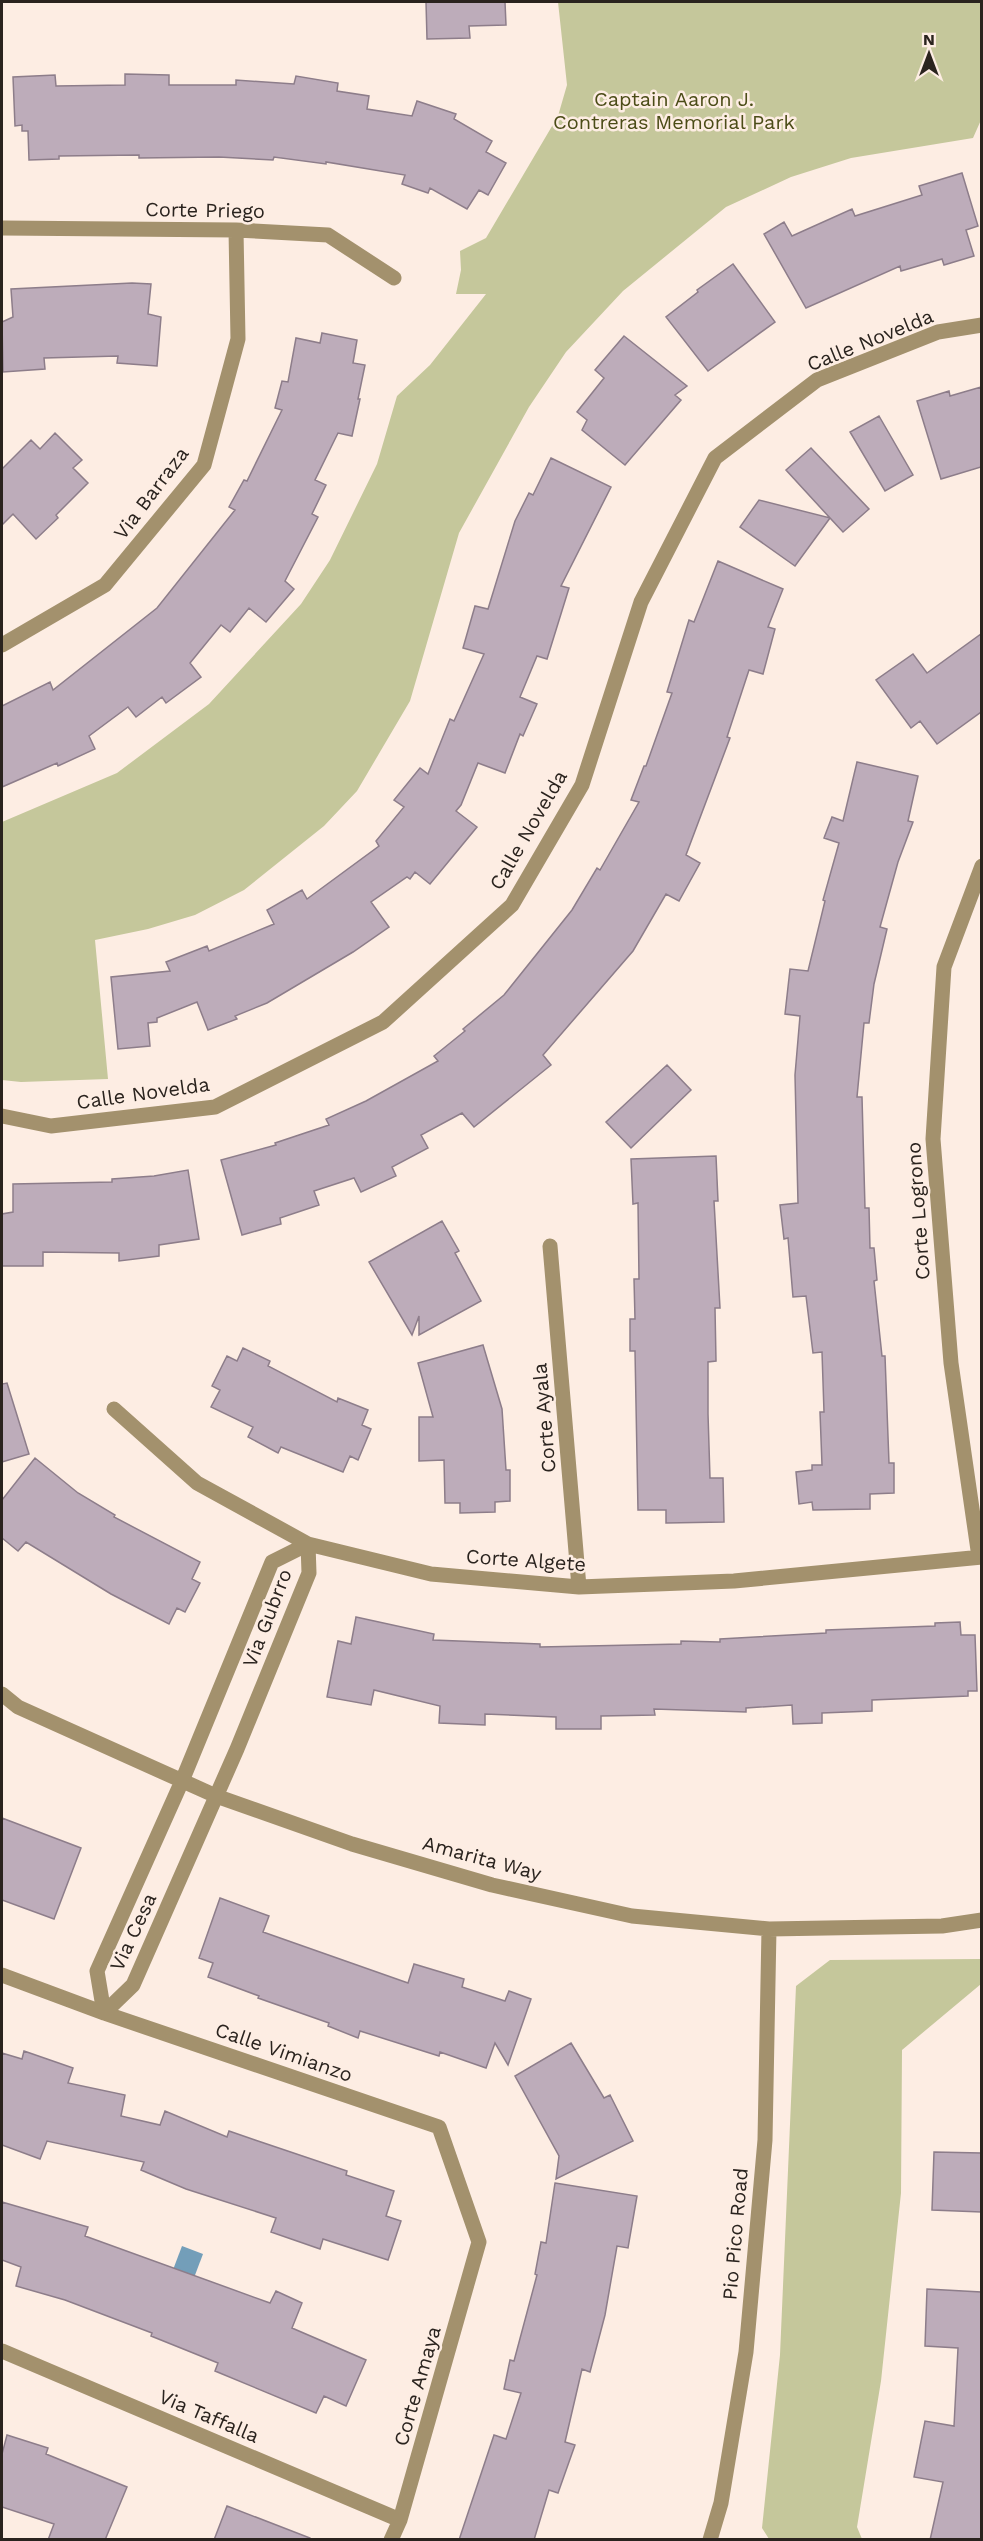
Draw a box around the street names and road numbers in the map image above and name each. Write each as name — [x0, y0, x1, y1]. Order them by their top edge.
street label: Corte Priego — [145, 197, 265, 223]
street label: Calle Novelda — [803, 304, 937, 376]
street label: Via Barraza — [108, 442, 194, 544]
street label: Calle Novelda — [484, 766, 572, 894]
street label: Calle Novelda — [75, 1072, 211, 1114]
street label: Corte Logrono — [901, 1141, 935, 1281]
street label: Corte Ayala — [527, 1362, 561, 1474]
street label: Corte Algete — [465, 1544, 587, 1576]
street label: Via Gubrro — [237, 1565, 297, 1671]
street label: Amarita Way — [420, 1831, 545, 1886]
street label: Via Cesa — [105, 1889, 161, 1975]
street label: Calle Vimianzo — [212, 2017, 356, 2087]
street label: Pio Pico Road — [717, 2167, 753, 2301]
street label: Corte Amaya — [388, 2323, 446, 2449]
street label: Via Taffalla — [155, 2384, 263, 2448]

